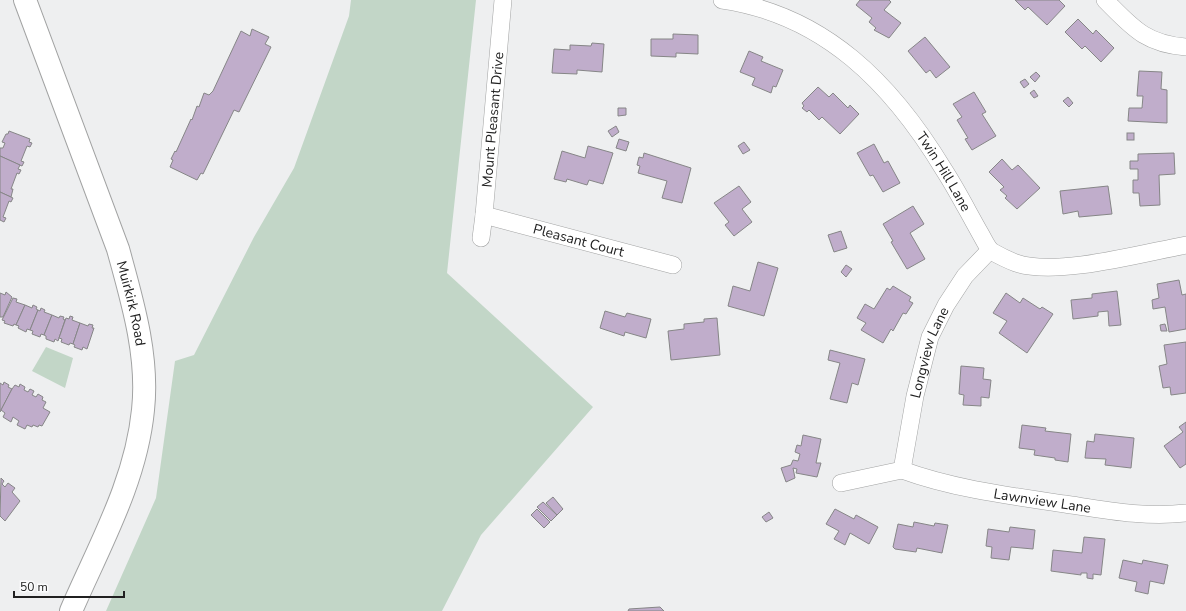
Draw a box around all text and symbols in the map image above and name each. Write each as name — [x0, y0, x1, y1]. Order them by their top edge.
street label: Mount Pleasant Drive — [477, 51, 508, 188]
street label: Twin Hill Lane — [912, 128, 976, 215]
street label: Pleasant Court — [531, 219, 626, 261]
street label: Muirkirk Road — [112, 259, 150, 347]
street label: Longview Lane — [905, 304, 953, 400]
street label: Lawnview Lane — [992, 484, 1092, 517]
scale bar — [14, 573, 124, 599]
text: 50 m — [20, 579, 48, 595]

